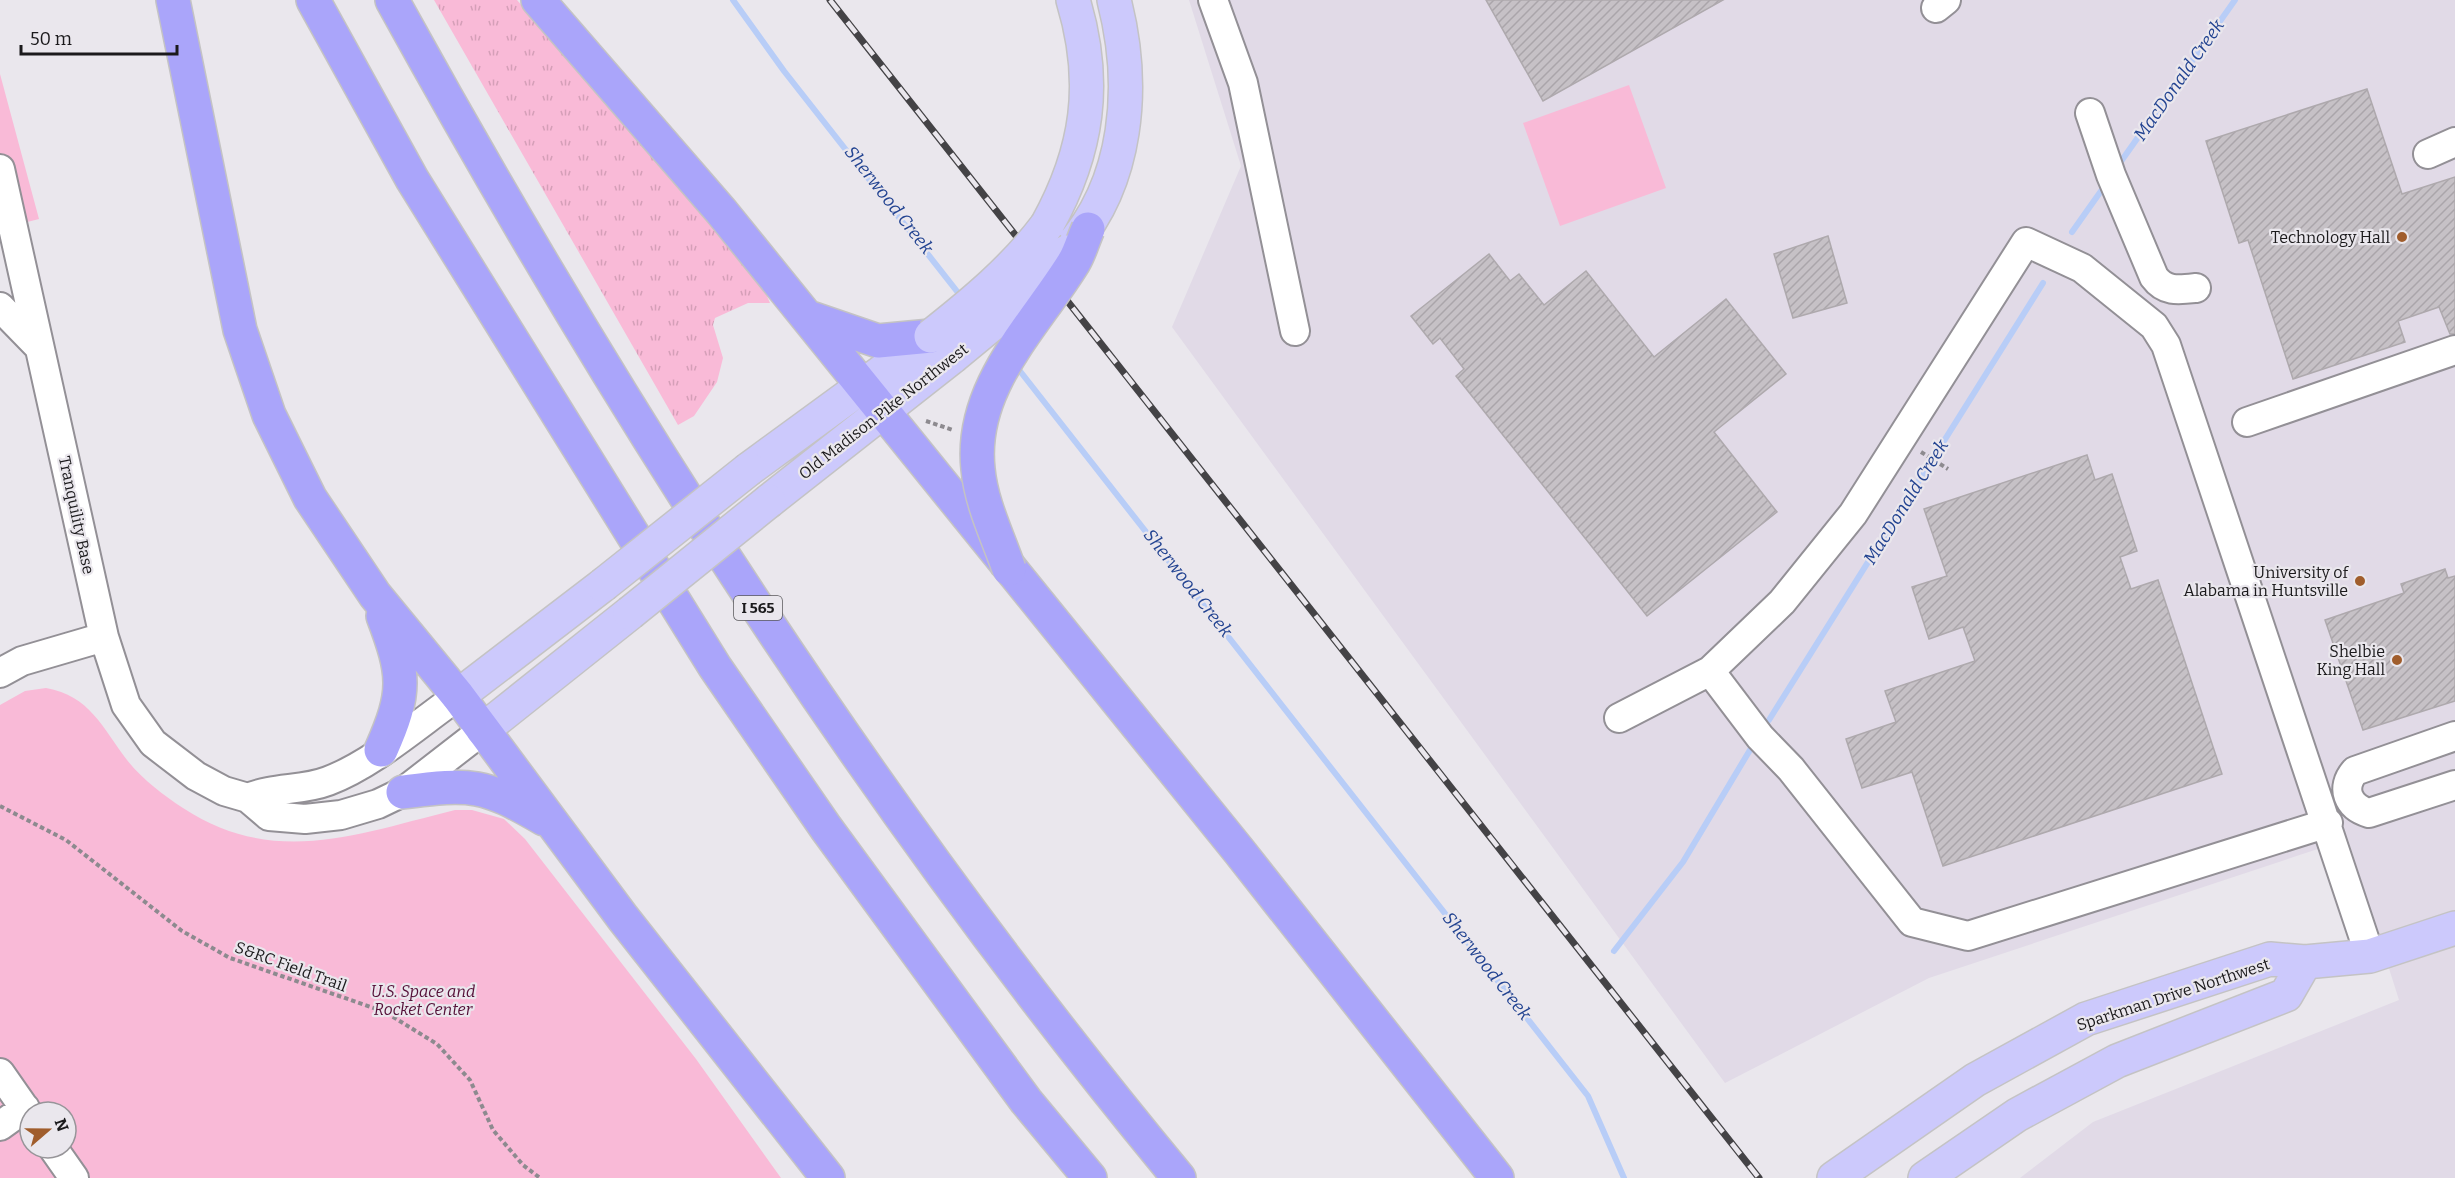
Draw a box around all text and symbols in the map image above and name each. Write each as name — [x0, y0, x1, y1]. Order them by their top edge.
water label: MacDonald Creek — [2129, 15, 2229, 145]
scale bar — [21, 18, 177, 56]
text: 50 m — [30, 28, 72, 50]
water label: Sherwood Creek — [840, 142, 938, 259]
place label: Technology Hall — [2271, 228, 2390, 247]
marker: Technology Hall — [2395, 230, 2409, 244]
street label: Old Madison Pike Northwest — [795, 339, 972, 483]
water label: MacDonald Creek — [1859, 435, 1953, 568]
street label: Tranquility Base — [55, 454, 98, 576]
water label: Sherwood Creek — [1139, 525, 1237, 642]
place label: University of Alabama in Huntsville — [2184, 563, 2349, 600]
marker: University of Alabama in Huntsville — [2353, 574, 2367, 588]
road number: I 565 — [734, 596, 782, 620]
place label: Shelbie King Hall — [2316, 642, 2385, 679]
marker: Shelbie King Hall — [2390, 653, 2404, 667]
water label: Sherwood Creek — [1438, 908, 1536, 1025]
street label: S&RC Field Trail — [232, 937, 350, 996]
street label: Sparkman Drive Northwest — [2074, 954, 2272, 1035]
park label: U.S. Space and Rocket Center — [371, 982, 475, 1019]
north arrow — [18, 1100, 78, 1160]
text: N — [51, 1116, 73, 1134]

